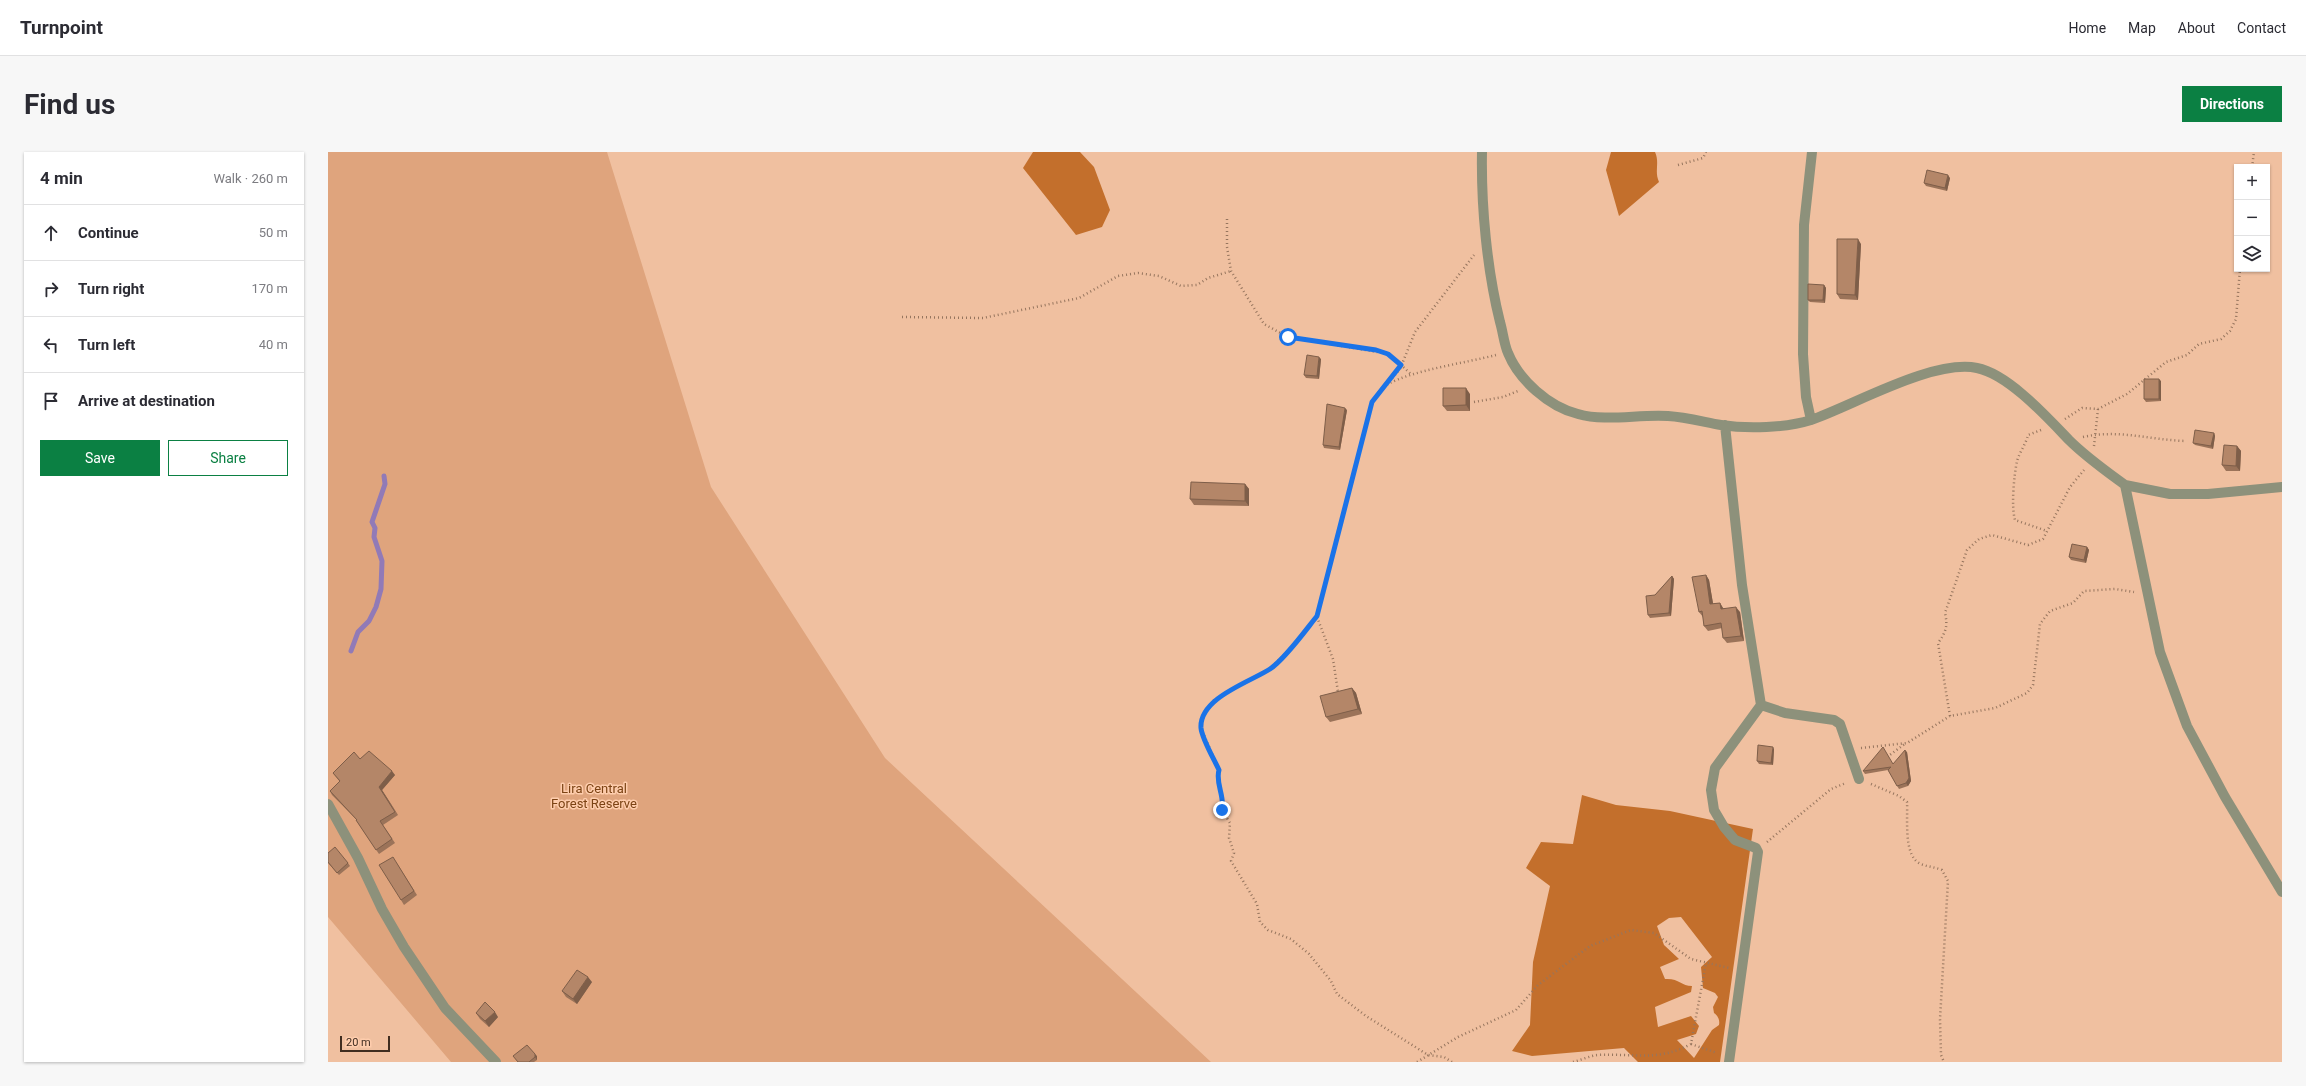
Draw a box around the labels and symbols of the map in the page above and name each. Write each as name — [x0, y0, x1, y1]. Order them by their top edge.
route start — [1279, 328, 1297, 346]
park label: Lira Central Forest Reserve — [551, 781, 637, 811]
route end — [1213, 801, 1231, 819]
scale bar — [340, 1034, 390, 1053]

